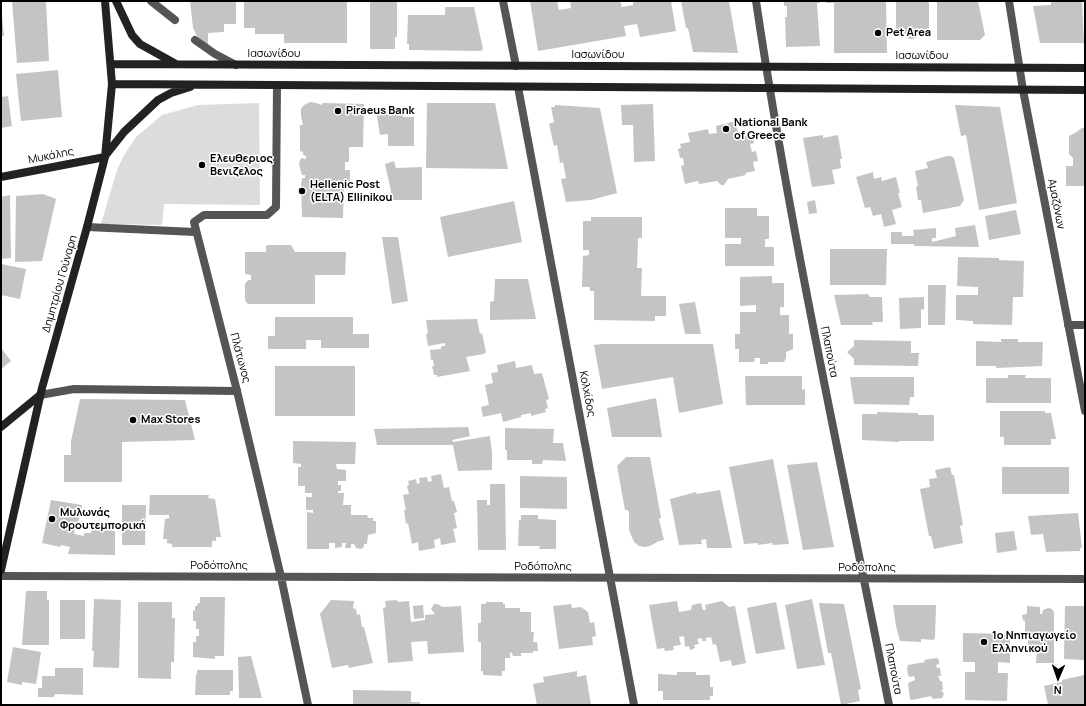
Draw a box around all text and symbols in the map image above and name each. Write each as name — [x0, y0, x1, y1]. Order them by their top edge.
place label: Pet Area — [886, 26, 931, 40]
marker: Pet Area — [873, 28, 883, 38]
street label: Ιασωνίδου — [248, 47, 300, 61]
street label: Ιασωνίδου — [572, 48, 624, 62]
street label: Ιασωνίδου — [896, 49, 948, 63]
place label: Piraeus Bank — [346, 104, 414, 118]
marker: Piraeus Bank — [333, 106, 343, 116]
place label: National Bank of Greece — [734, 116, 807, 142]
marker: National Bank of Greece — [721, 124, 731, 134]
street label: Μυκάλης — [27, 145, 75, 167]
place label: Ελευθεριος Βενιζελος — [210, 152, 273, 178]
marker: Ελευθεριος Βενιζελος — [197, 160, 207, 170]
place label: Hellenic Post (ELTA) Ellinikou — [310, 178, 392, 204]
street label: Αμαζόνων — [1045, 178, 1067, 230]
marker: Hellenic Post (ELTA) Ellinikou — [297, 186, 307, 196]
street label: Δημητρίου Γούναρη — [40, 234, 80, 334]
street label: Πλαπούτα — [818, 325, 840, 379]
street label: Πλάτωνος — [227, 331, 253, 385]
street label: Κολχίδος — [576, 370, 598, 418]
place label: Max Stores — [141, 413, 200, 427]
marker: Max Stores — [128, 415, 138, 425]
place label: Μυλωνάς Φρουτεμπορική — [60, 506, 146, 532]
marker: Μυλωνάς Φρουτεμπορική — [47, 514, 57, 524]
street label: Ροδόπολης — [190, 559, 248, 573]
street label: Ροδόπολης — [514, 560, 572, 574]
street label: Ροδόπολης — [838, 561, 896, 575]
place label: 1ο Νηπιαγωγείο Ελληνικού — [992, 629, 1076, 655]
marker: 1ο Νηπιαγωγείο Ελληνικού — [979, 637, 989, 647]
street label: Πλαπούτα — [882, 642, 904, 696]
north arrow — [1038, 658, 1078, 698]
text: N — [1053, 683, 1062, 698]

